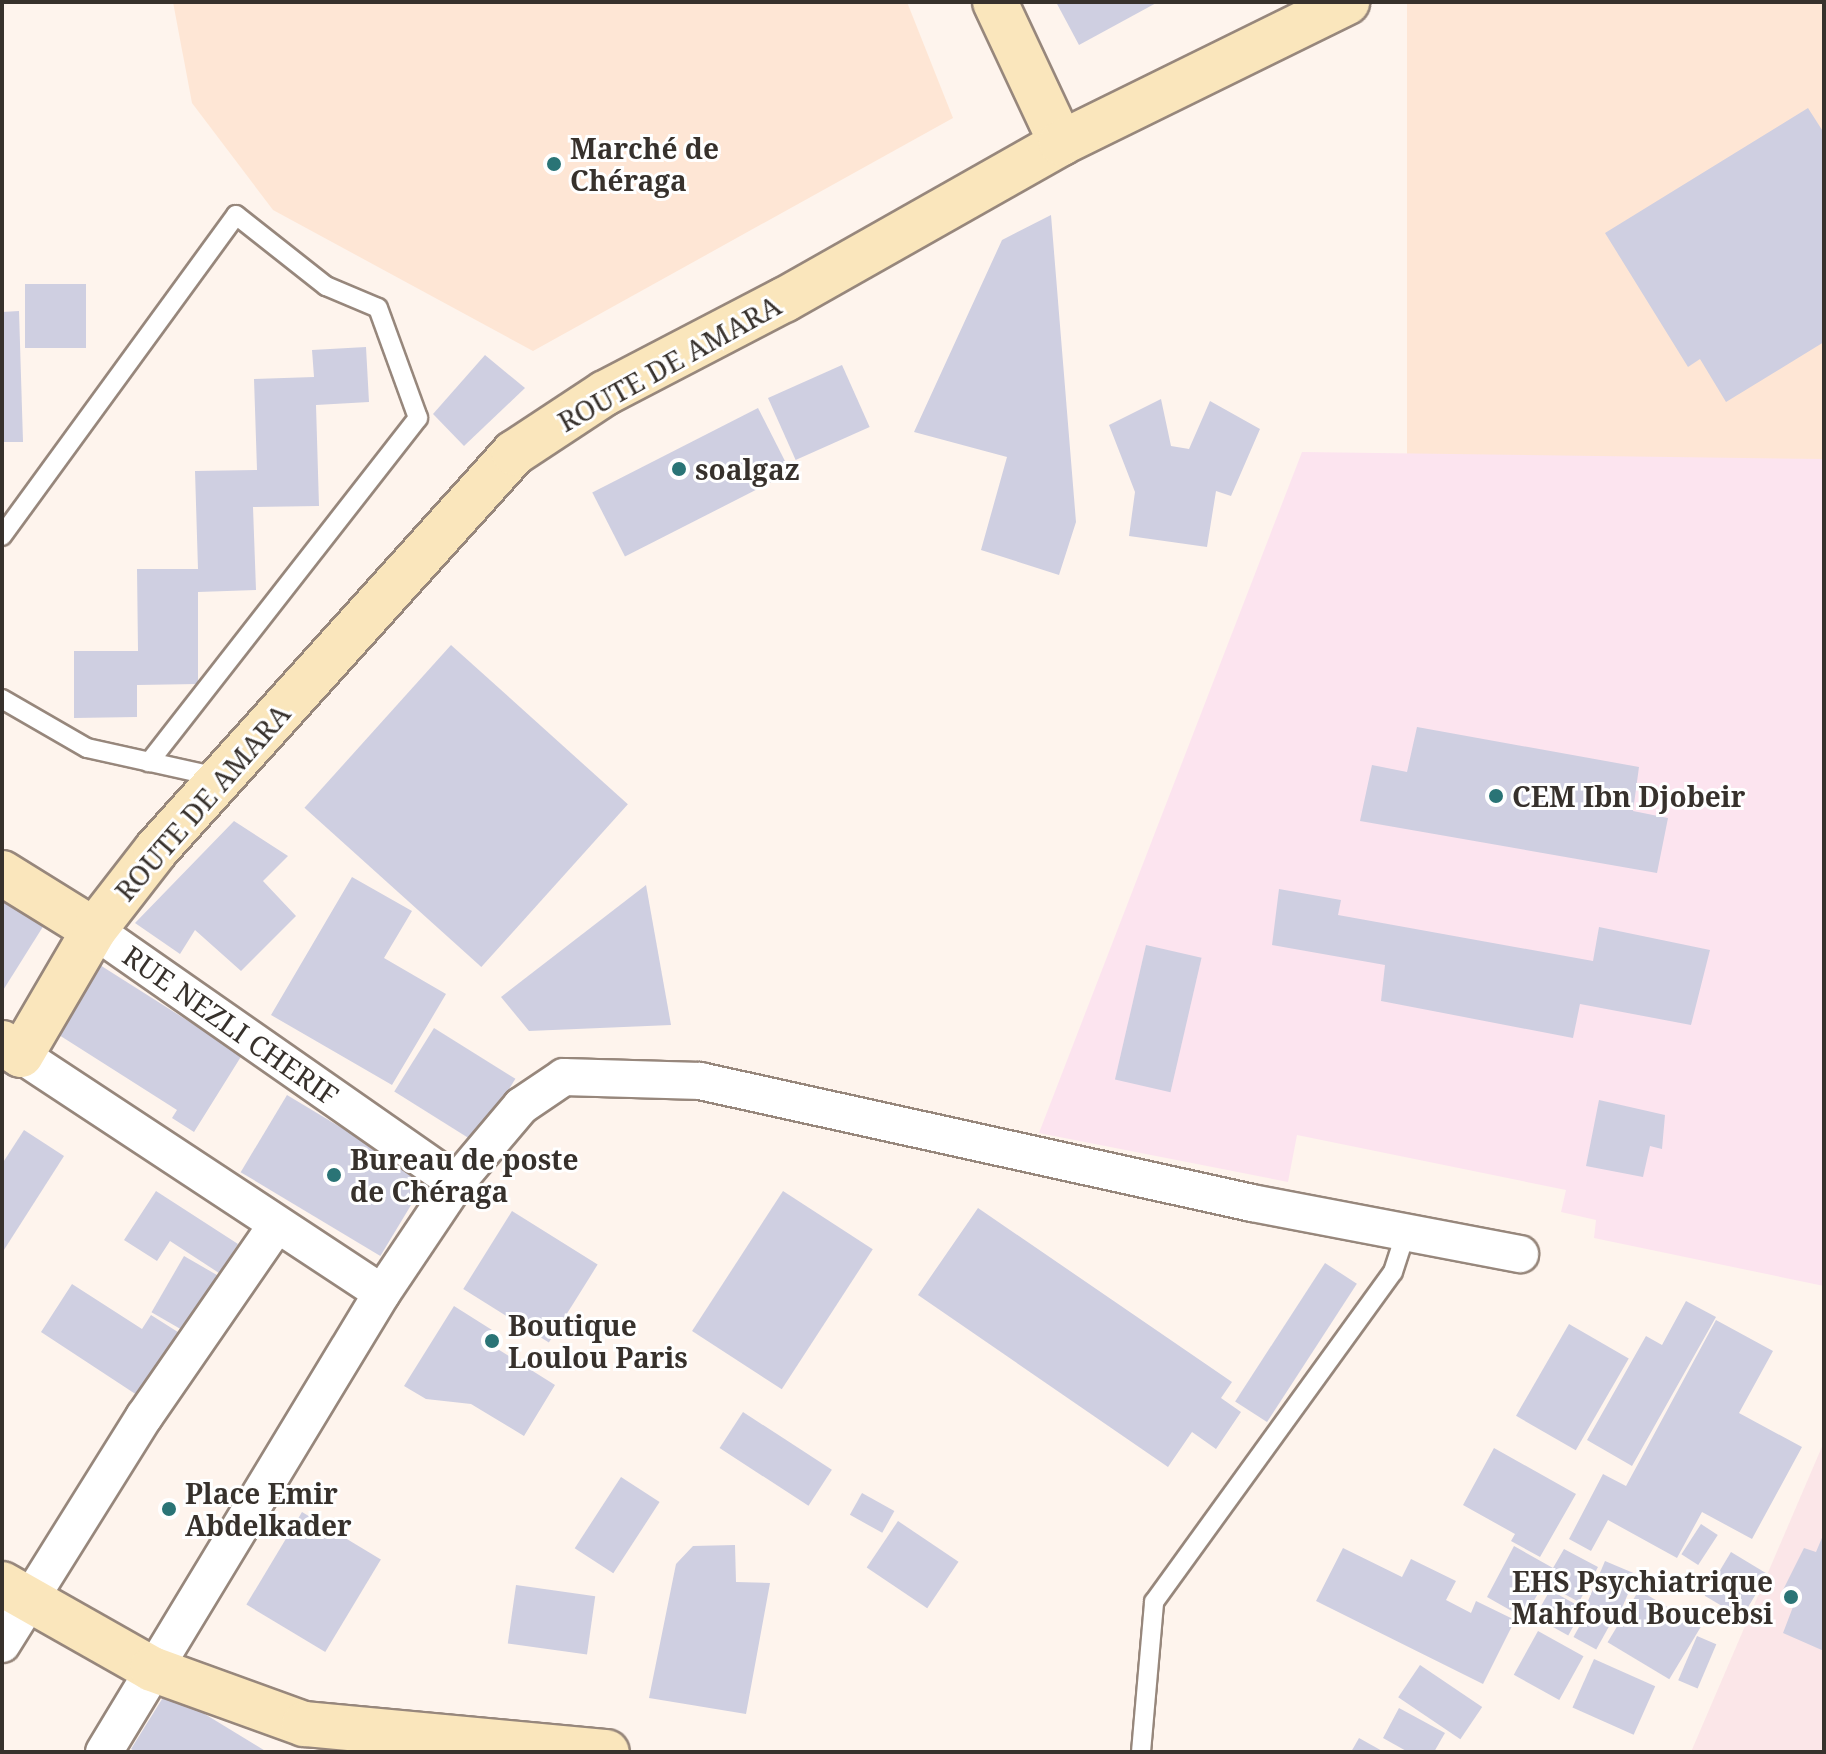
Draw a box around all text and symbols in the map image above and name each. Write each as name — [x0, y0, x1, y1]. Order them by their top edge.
place label: Marché de Chéraga — [570, 131, 719, 197]
marker: Marché de Chéraga — [545, 155, 563, 173]
street label: ROUTE DE AMARA — [552, 288, 786, 438]
place label: soalgaz — [695, 452, 800, 486]
marker: soalgaz — [670, 460, 688, 478]
street label: ROUTE DE AMARA — [107, 697, 297, 907]
place label: CEM Ibn Djobeir — [1512, 779, 1745, 813]
marker: CEM Ibn Djobeir — [1487, 787, 1505, 805]
street label: RUE NEZLI CHERIF — [117, 938, 345, 1112]
place label: Bureau de poste de Chéraga — [350, 1142, 578, 1208]
marker: Bureau de poste de Chéraga — [325, 1166, 343, 1184]
place label: Boutique Loulou Paris — [508, 1308, 688, 1374]
marker: Boutique Loulou Paris — [483, 1332, 501, 1350]
place label: Place Emir Abdelkader — [185, 1476, 352, 1542]
marker: Place Emir Abdelkader — [160, 1500, 178, 1518]
place label: EHS Psychiatrique Mahfoud Boucebsi — [1511, 1564, 1773, 1630]
marker: EHS Psychiatrique Mahfoud Boucebsi — [1780, 1586, 1802, 1608]

